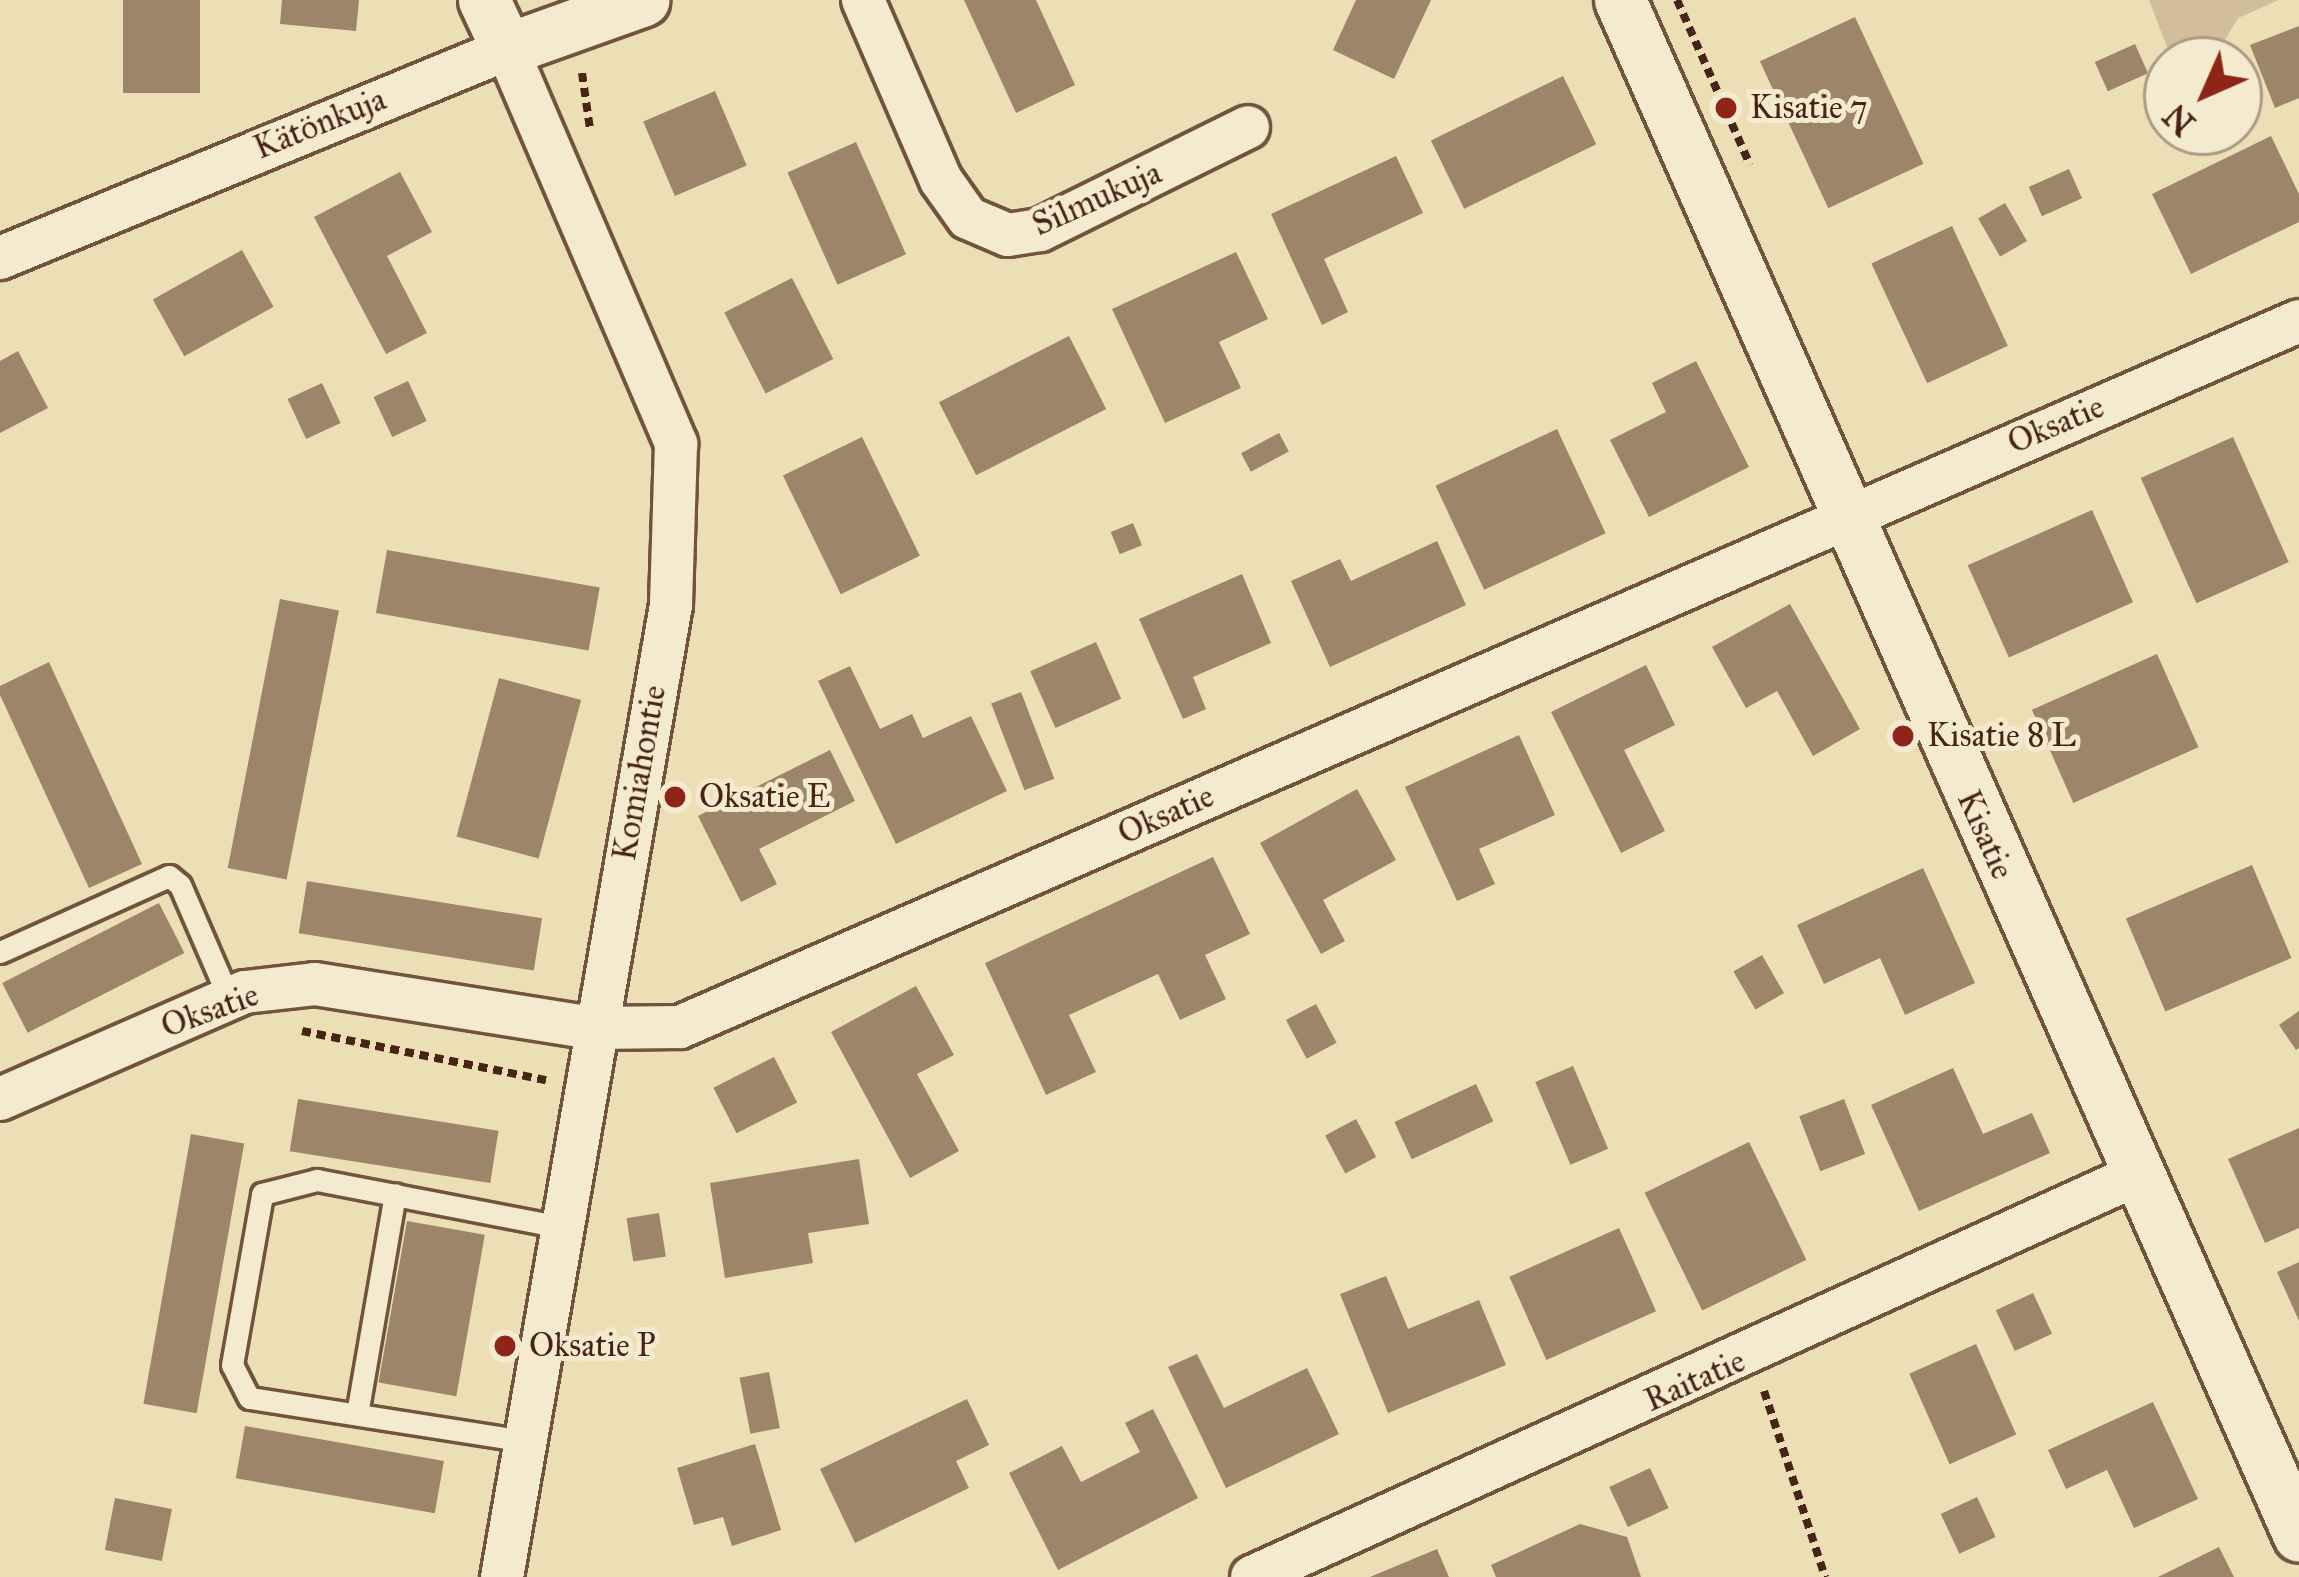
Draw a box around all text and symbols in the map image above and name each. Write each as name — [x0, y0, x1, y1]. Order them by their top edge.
north arrow — [2143, 36, 2263, 156]
street label: Kätönkuja — [248, 80, 392, 168]
place label: Kisatie 7 — [1750, 88, 1868, 128]
marker: Kisatie 7 — [1713, 95, 1739, 121]
text: N — [2156, 95, 2204, 143]
street label: Silmukuja — [1026, 153, 1168, 245]
street label: Oksatie — [2002, 387, 2110, 463]
street label: Komiahontie — [605, 682, 675, 864]
place label: Kisatie 8 L — [1927, 716, 2076, 756]
marker: Kisatie 8 L — [1890, 723, 1916, 749]
street label: Oksatie — [1112, 776, 1220, 854]
place label: Oksatie E — [699, 777, 830, 817]
marker: Oksatie E — [662, 784, 688, 810]
street label: Kisatie — [1948, 785, 2022, 885]
street label: Oksatie — [156, 975, 264, 1047]
place label: Oksatie P — [529, 1326, 656, 1366]
marker: Oksatie P — [492, 1333, 518, 1359]
street label: Raitatie — [1639, 1341, 1751, 1421]

